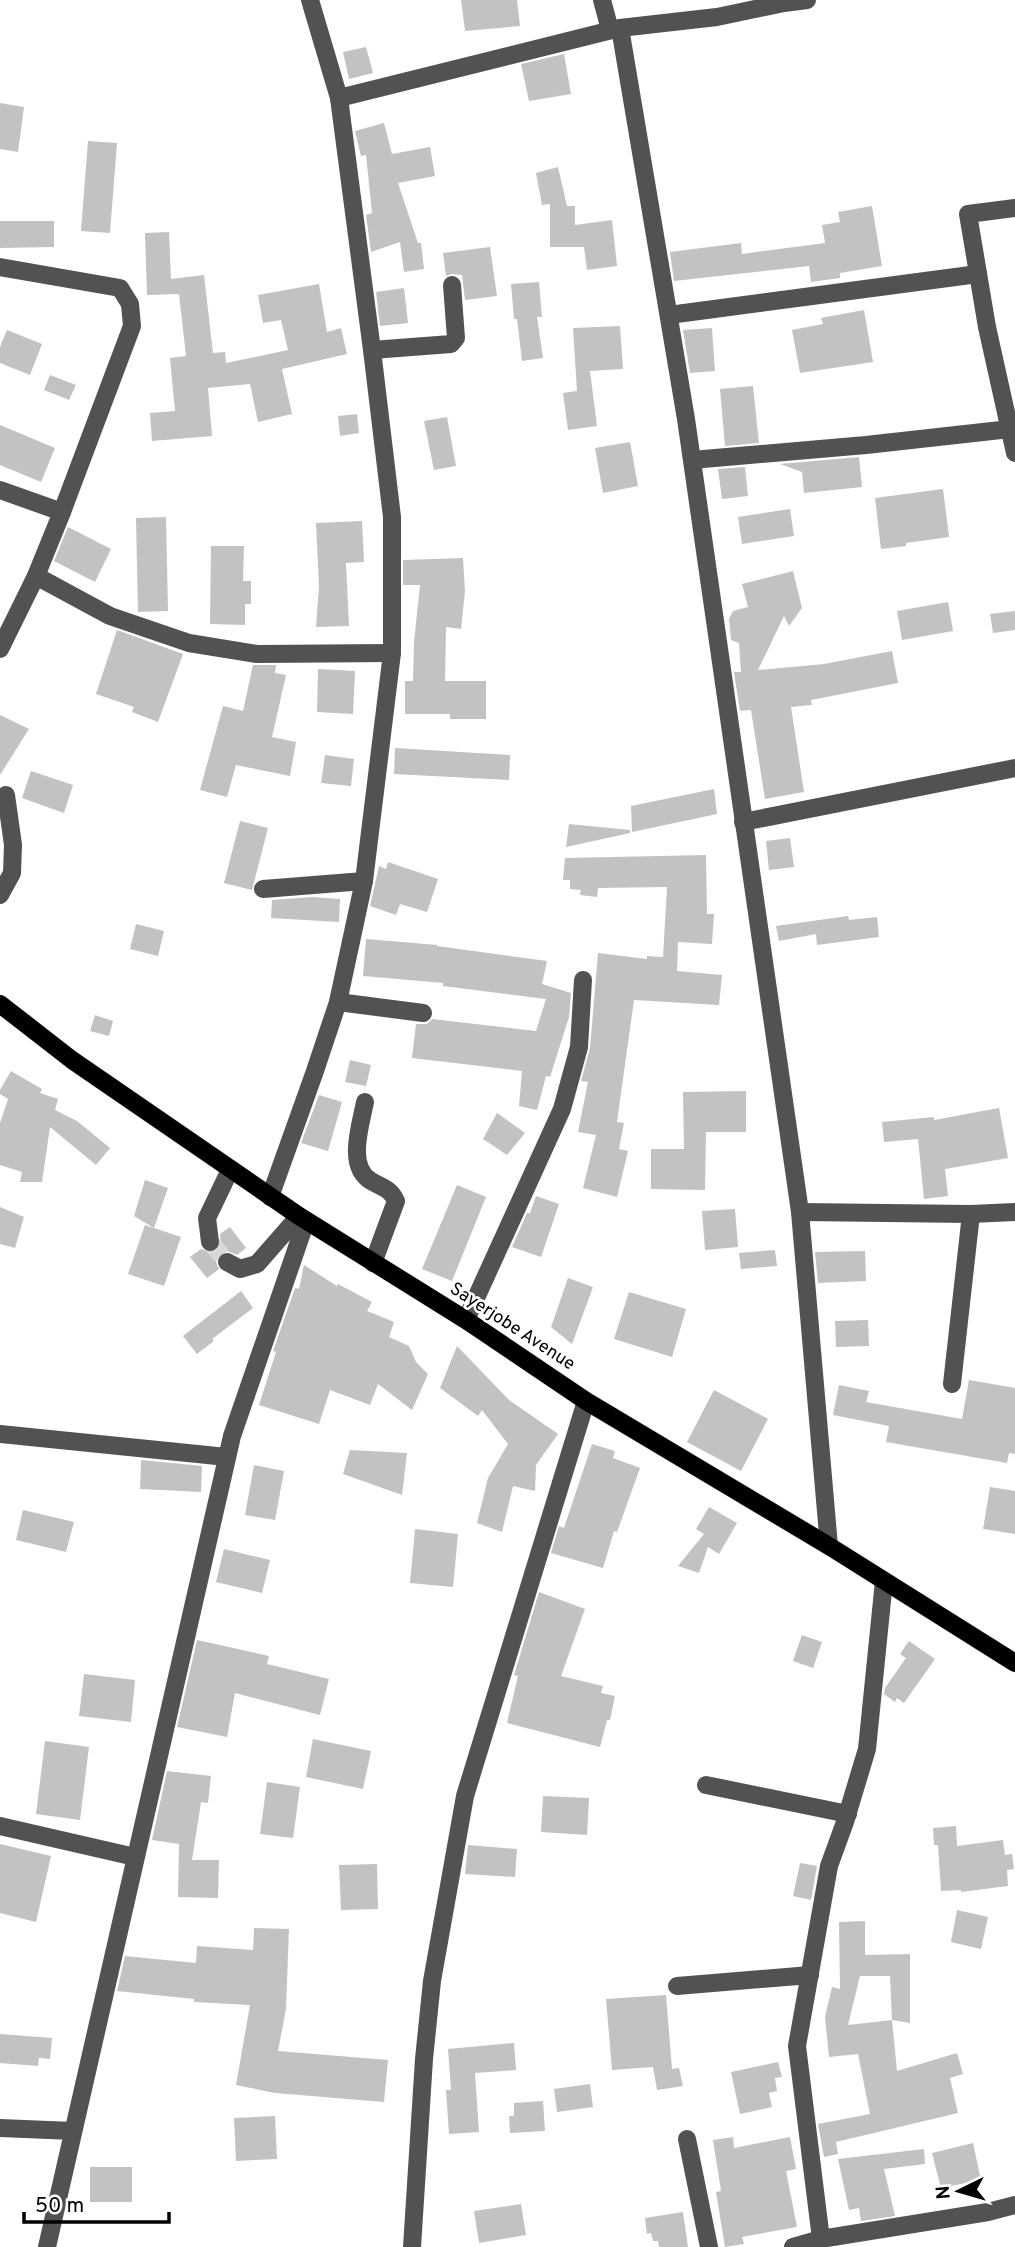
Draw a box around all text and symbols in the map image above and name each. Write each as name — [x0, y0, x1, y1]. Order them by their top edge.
street label: Sayerjobe Avenue — [445, 1278, 579, 1376]
north arrow — [924, 2156, 994, 2226]
scale bar — [24, 2180, 170, 2224]
text: N — [932, 2184, 957, 2200]
text: 50 m — [35, 2193, 84, 2220]

